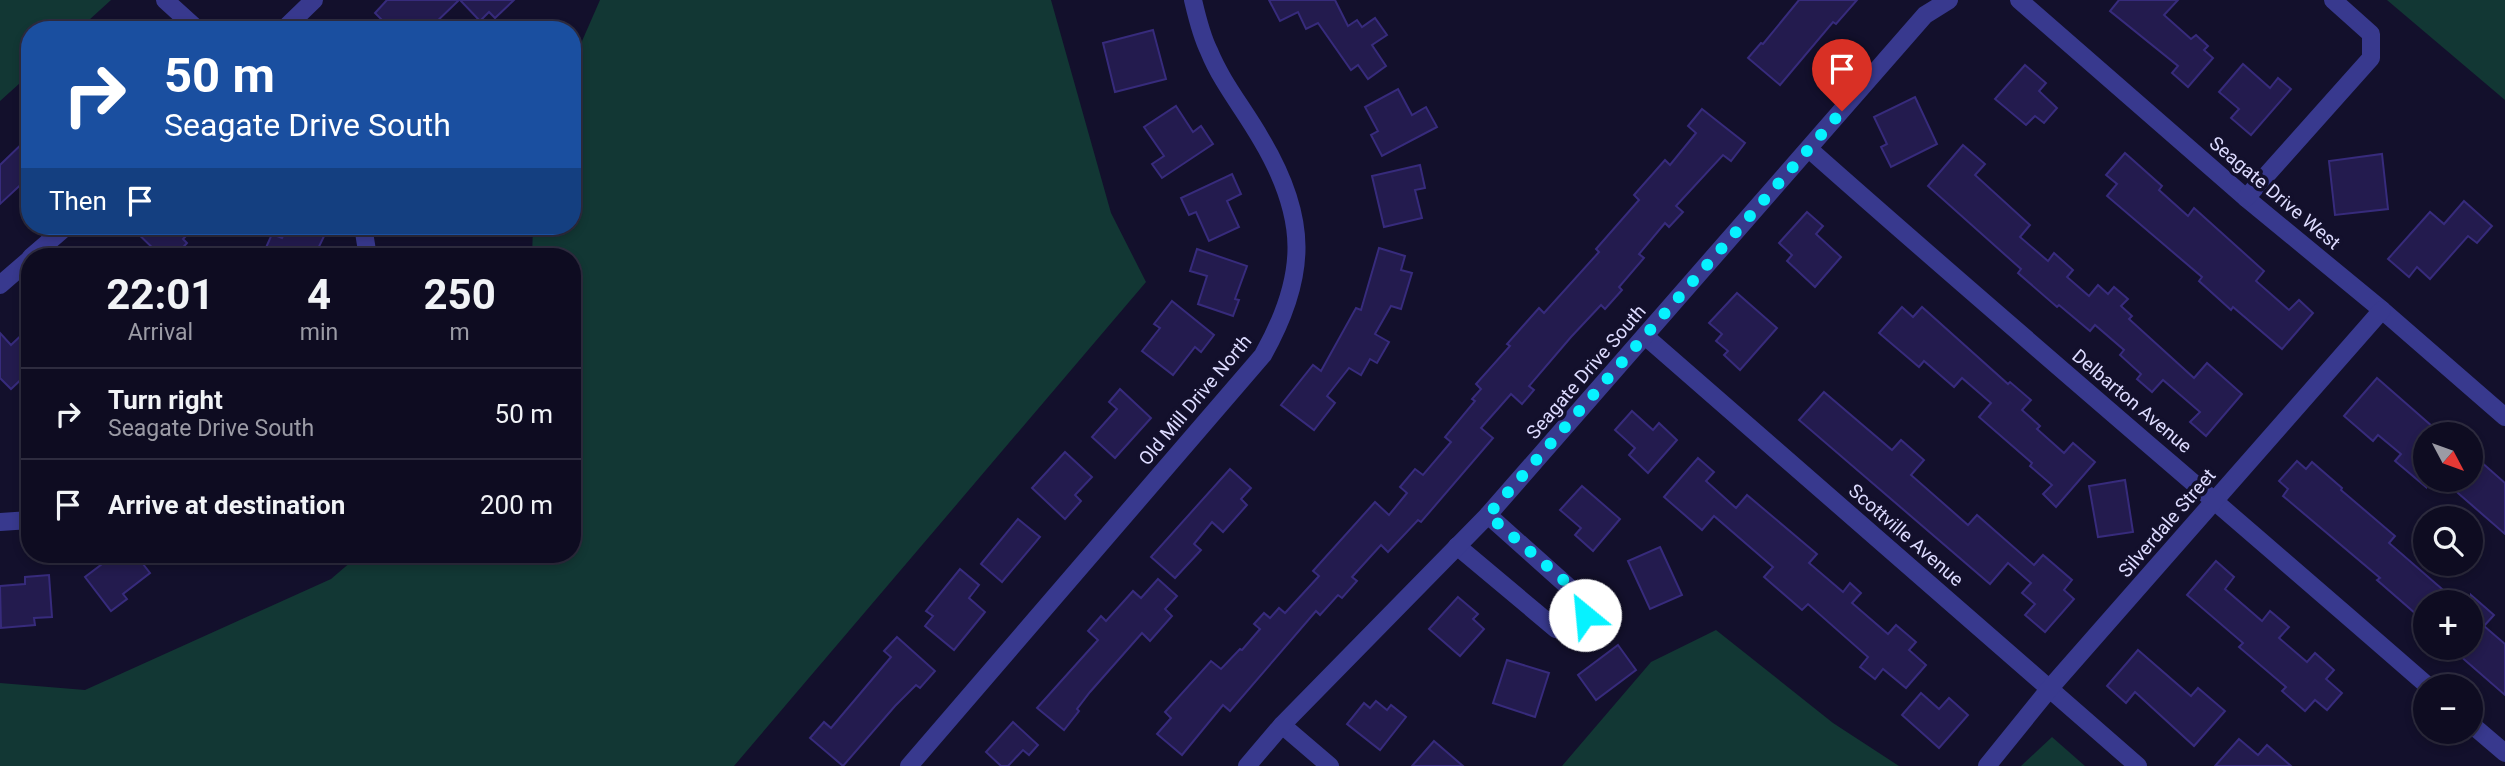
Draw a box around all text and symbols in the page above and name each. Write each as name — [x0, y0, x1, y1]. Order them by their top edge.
pin — [1812, 39, 1872, 111]
text: 50 m — [164, 47, 275, 104]
icon: right — [49, 49, 140, 140]
icon: arrive — [1823, 50, 1861, 88]
text: Seagate Drive South — [164, 106, 451, 144]
street label: Seagate Drive West — [2205, 132, 2345, 254]
icon: arrive — [121, 182, 159, 220]
text: Then — [49, 186, 107, 216]
text: 22:01 — [106, 270, 214, 319]
text: 4 — [307, 270, 331, 319]
text: 250 — [423, 270, 496, 319]
street label: Seagate Drive South — [1521, 300, 1651, 444]
text: Arrival — [128, 319, 193, 346]
text: min — [300, 319, 338, 346]
text: m — [450, 319, 470, 346]
street label: Old Mill Drive North — [1134, 330, 1256, 470]
street label: Delbarton Avenue — [2067, 344, 2197, 458]
text: Turn right — [108, 385, 223, 415]
icon: right — [49, 395, 87, 433]
text: 50 m — [495, 399, 553, 429]
text: Seagate Drive South — [108, 415, 314, 442]
north arrow — [2413, 422, 2483, 492]
map controls — [2413, 422, 2483, 744]
street label: Silverdale Street — [2114, 464, 2220, 582]
street label: Scottville Avenue — [1844, 479, 1968, 591]
icon: arrive — [49, 486, 87, 524]
text: Arrive at destination — [108, 490, 345, 520]
text: 200 m — [480, 490, 553, 520]
button: search — [2413, 506, 2483, 576]
position arrow — [1548, 578, 1622, 652]
button: + — [2413, 590, 2483, 660]
button: − — [2413, 674, 2483, 744]

